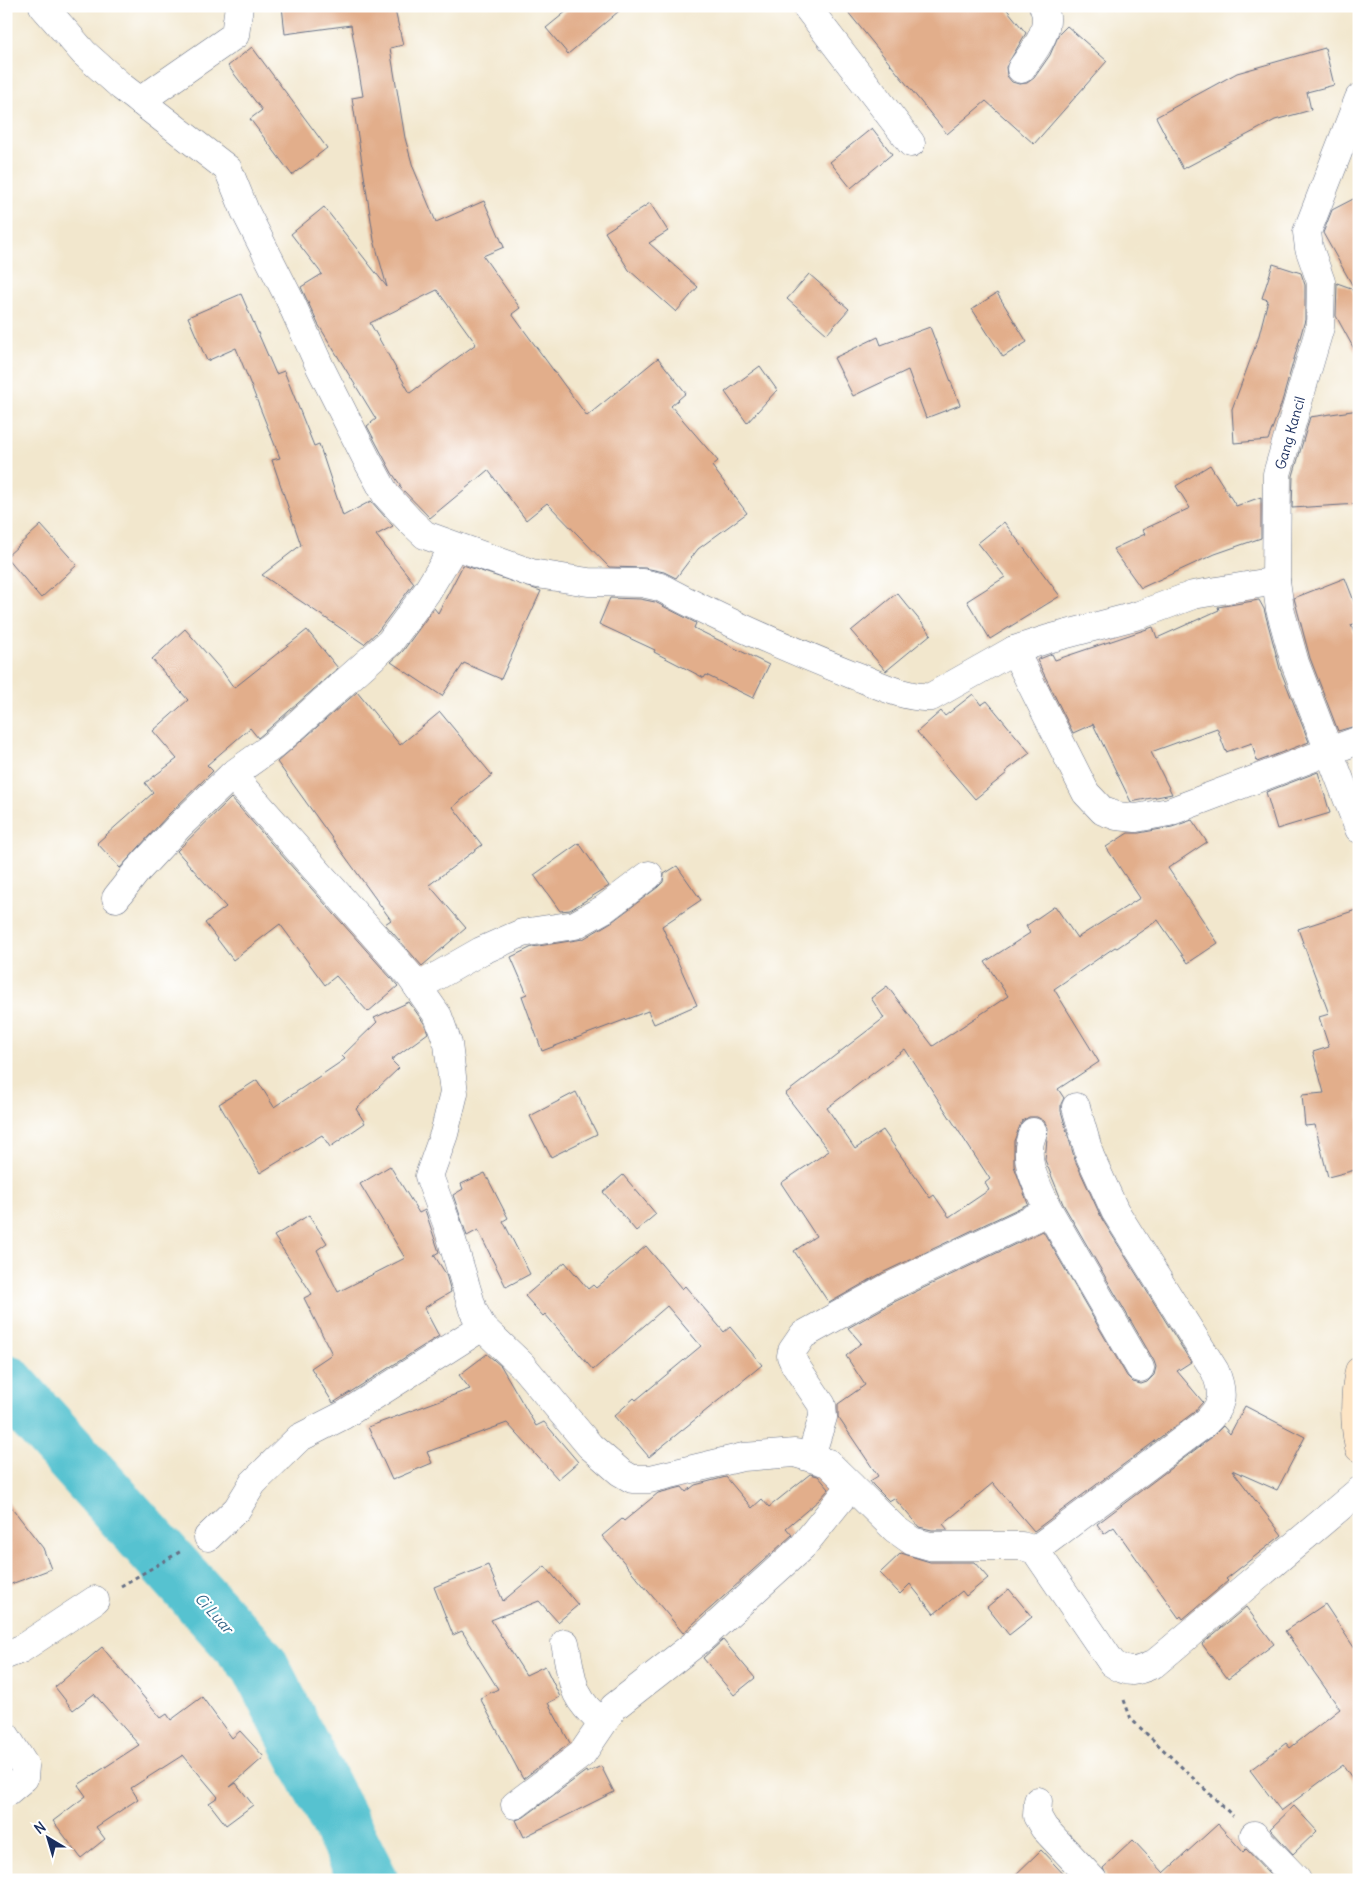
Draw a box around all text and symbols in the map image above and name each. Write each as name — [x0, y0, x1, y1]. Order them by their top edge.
street label: Gang Kancil — [1271, 394, 1309, 472]
water label: Ci Luar — [191, 1589, 238, 1639]
north arrow — [22, 1814, 72, 1864]
text: N — [31, 1818, 49, 1838]

